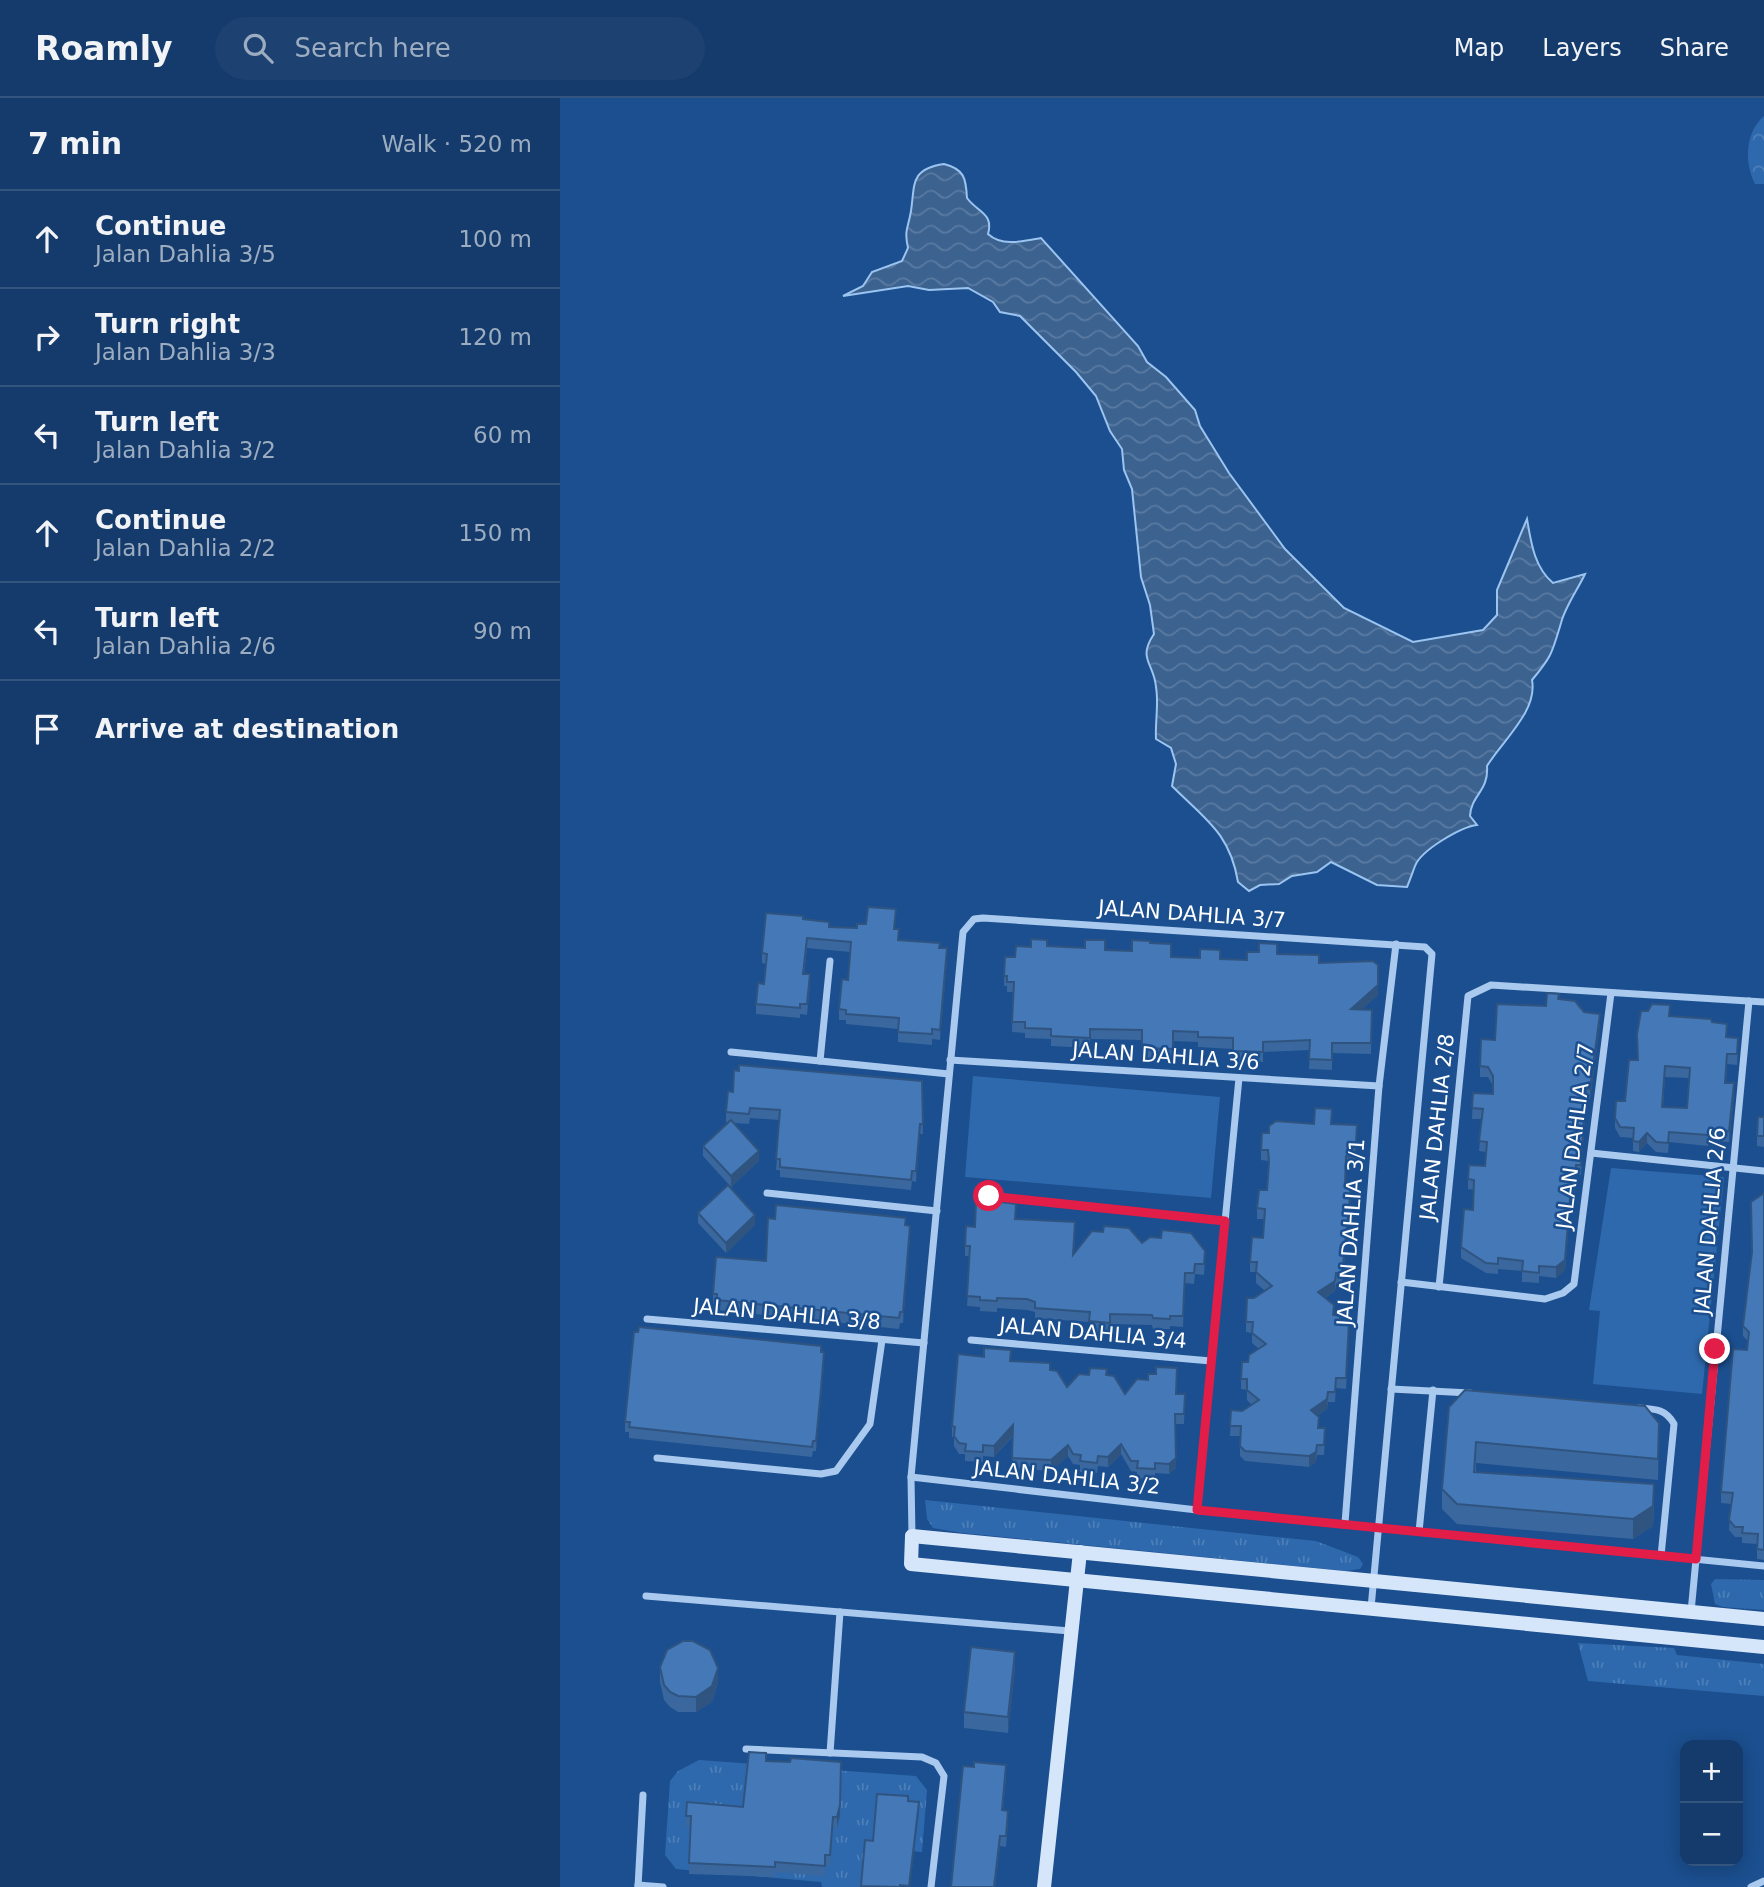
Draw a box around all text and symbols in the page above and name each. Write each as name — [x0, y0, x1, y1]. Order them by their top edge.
search box — [215, 17, 705, 80]
text: Roamly — [35, 29, 173, 68]
icon: search — [239, 29, 277, 67]
text: Search here — [295, 33, 451, 63]
text: Map — [1454, 34, 1504, 62]
text: Layers — [1542, 34, 1622, 62]
text: Share — [1660, 34, 1729, 62]
text: 7 min — [28, 126, 122, 161]
text: Walk · 520 m — [381, 131, 532, 157]
text: Continue — [95, 211, 226, 241]
icon: ahead — [28, 220, 66, 258]
text: 100 m — [458, 226, 532, 252]
text: Jalan Dahlia 3/5 — [95, 241, 276, 267]
text: Turn right — [95, 309, 240, 339]
icon: right — [28, 318, 66, 356]
text: 120 m — [458, 324, 532, 350]
text: Jalan Dahlia 3/3 — [95, 339, 276, 365]
text: Turn left — [95, 407, 219, 437]
icon: left — [28, 416, 66, 454]
text: 60 m — [473, 422, 532, 448]
text: Jalan Dahlia 3/2 — [95, 437, 276, 463]
text: Continue — [95, 505, 226, 535]
icon: ahead — [28, 514, 66, 552]
text: 150 m — [458, 520, 532, 546]
text: Jalan Dahlia 2/2 — [95, 535, 276, 561]
text: Turn left — [95, 603, 219, 633]
icon: left — [28, 612, 66, 650]
text: 90 m — [473, 618, 532, 644]
text: Jalan Dahlia 2/6 — [95, 633, 276, 659]
icon: arrive — [28, 710, 66, 748]
text: Arrive at destination — [95, 714, 399, 744]
street label: JALAN DAHLIA 3/7 — [1095, 895, 1287, 933]
street label: JALAN DAHLIA 2/8 — [1415, 1032, 1459, 1224]
street label: JALAN DAHLIA 3/6 — [1069, 1037, 1261, 1075]
street label: JALAN DAHLIA 2/7 — [1551, 1041, 1598, 1233]
street label: JALAN DAHLIA 2/6 — [1690, 1126, 1730, 1318]
street label: JALAN DAHLIA 3/1 — [1332, 1137, 1370, 1329]
route start — [973, 1180, 1004, 1211]
street label: JALAN DAHLIA 3/8 — [690, 1294, 882, 1334]
street label: JALAN DAHLIA 3/4 — [996, 1313, 1188, 1353]
route end — [1699, 1333, 1730, 1364]
street label: JALAN DAHLIA 3/2 — [970, 1455, 1162, 1499]
map controls — [1680, 1740, 1743, 1866]
button: + — [1680, 1740, 1743, 1803]
button: − — [1680, 1803, 1743, 1866]

